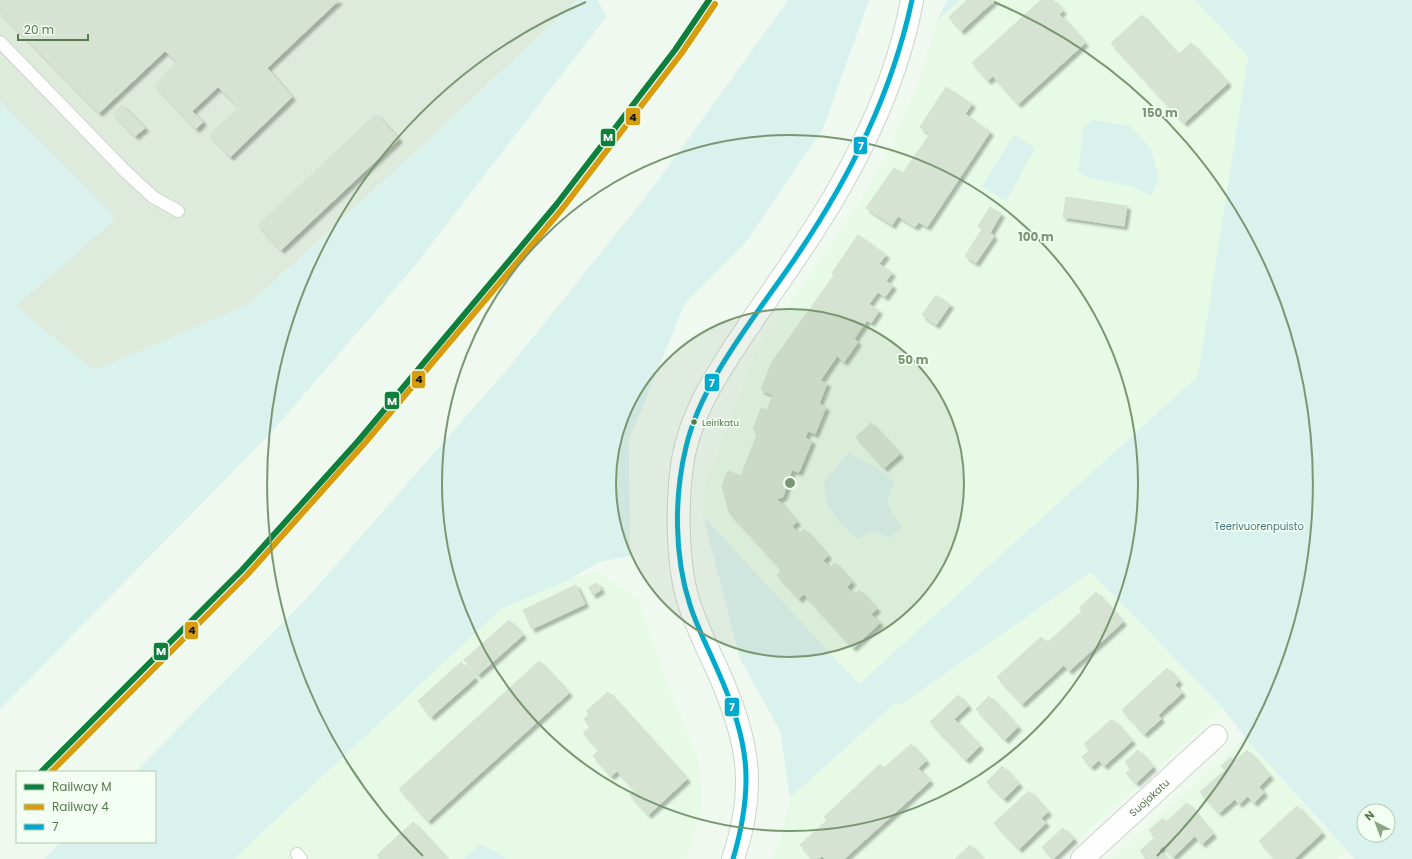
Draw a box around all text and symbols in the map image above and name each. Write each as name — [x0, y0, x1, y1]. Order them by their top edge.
scale bar — [18, 16, 88, 42]
text: 20 m — [24, 21, 54, 38]
text: 150 m — [1142, 104, 1178, 121]
line badge: 4 — [625, 107, 641, 126]
text: 4 — [629, 109, 637, 125]
line badge: M — [600, 128, 616, 147]
text: M — [603, 129, 613, 145]
line badge: 7 — [853, 136, 868, 155]
text: 7 — [858, 138, 864, 154]
text: 100 m — [1018, 228, 1054, 245]
text: 50 m — [898, 351, 929, 368]
line badge: 4 — [411, 370, 426, 389]
text: 4 — [415, 371, 423, 387]
line badge: 7 — [704, 373, 720, 392]
text: 7 — [709, 375, 715, 391]
line badge: M — [384, 391, 400, 410]
text: M — [387, 393, 397, 409]
marker: Leirikatu — [689, 417, 699, 427]
place label: Leirikatu — [702, 417, 739, 429]
centre of rings — [783, 476, 797, 490]
park label: Teerivuorenpuisto — [1214, 519, 1304, 534]
line badge: 4 — [184, 621, 199, 640]
text: 4 — [188, 622, 196, 638]
line badge: M — [153, 642, 169, 661]
text: M — [156, 643, 166, 659]
line badge: 7 — [724, 697, 740, 717]
text: 7 — [729, 699, 735, 715]
legend — [16, 771, 156, 843]
street label: Suojakatu — [1126, 775, 1173, 820]
text: Railway M — [52, 778, 112, 795]
text: Railway 4 — [52, 798, 109, 815]
north arrow — [1356, 803, 1396, 843]
text: N — [1361, 807, 1378, 824]
text: 7 — [52, 818, 59, 835]

